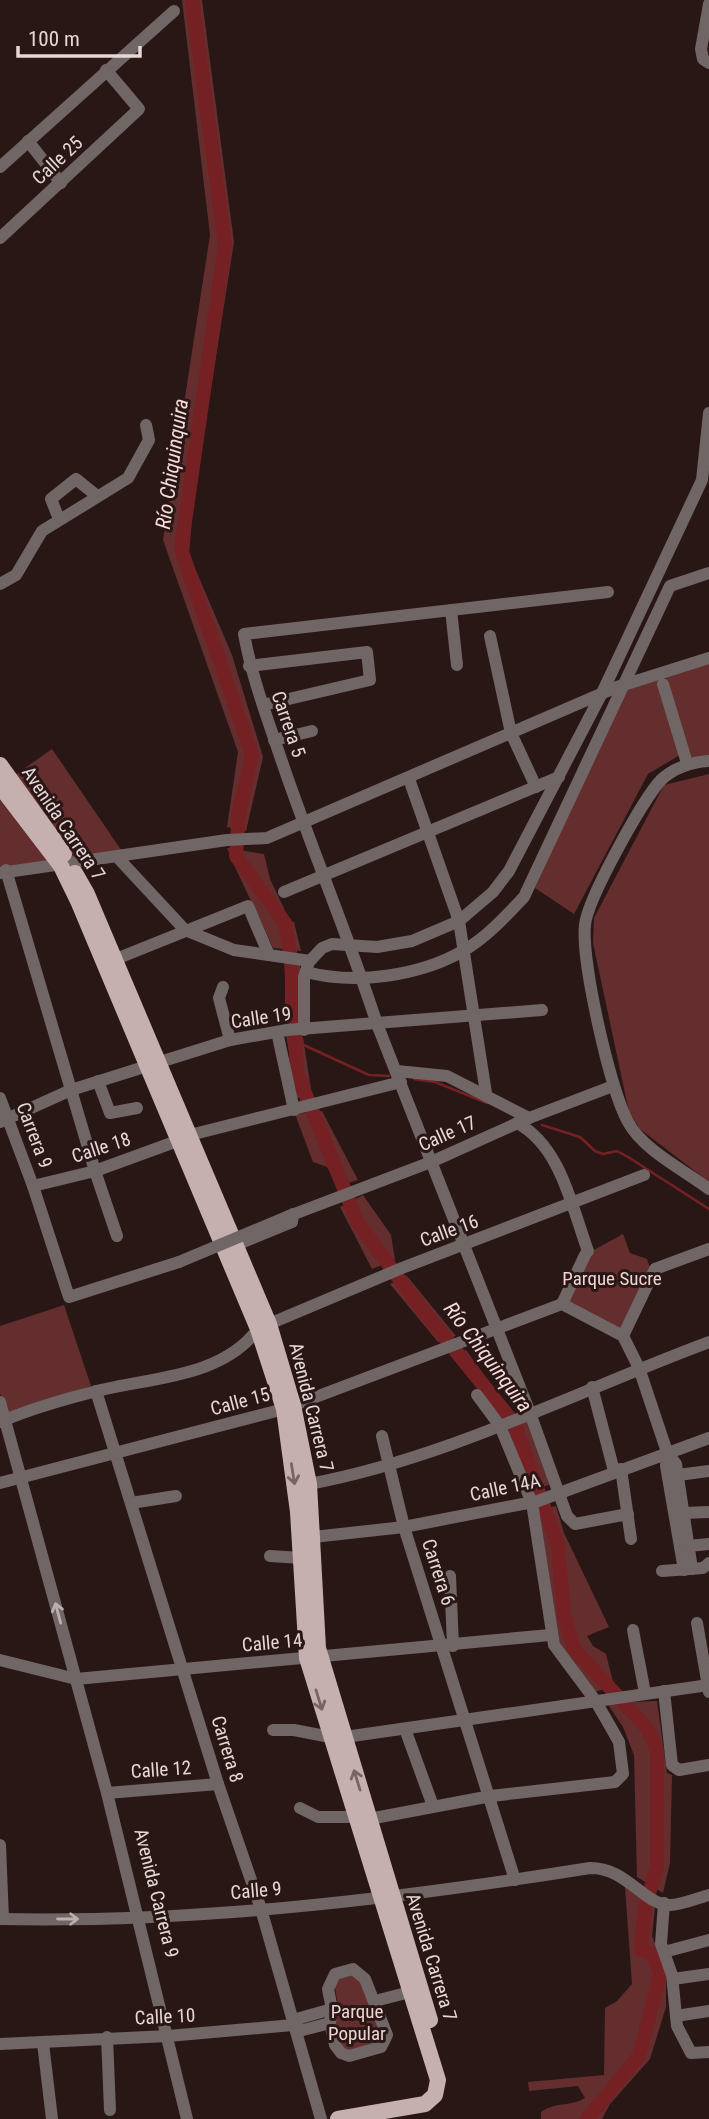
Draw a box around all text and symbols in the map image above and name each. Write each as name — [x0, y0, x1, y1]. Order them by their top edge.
scale bar — [18, 14, 140, 58]
text: 100 m — [28, 27, 80, 51]
street label: Calle 25 — [27, 131, 87, 189]
water label: Río Chiquinquira — [151, 397, 193, 531]
street label: Carrera 5 — [267, 688, 311, 760]
street label: Avenida Carrera 7 — [17, 762, 110, 885]
street label: Calle 19 — [229, 1002, 293, 1033]
street label: Carrera 9 — [12, 1099, 58, 1171]
street label: Calle 17 — [415, 1111, 480, 1156]
street label: Calle 18 — [69, 1127, 134, 1168]
street label: Calle 16 — [417, 1209, 482, 1252]
park label: Parque Sucre — [562, 1267, 662, 1290]
water label: Río Chiquinquira — [439, 1297, 537, 1417]
street label: Avenida Carrera 7 — [284, 1340, 339, 1474]
street label: Calle 15 — [208, 1383, 272, 1420]
one-way arrow — [287, 1463, 300, 1485]
street label: Calle 14A — [468, 1469, 543, 1506]
street label: Carrera 6 — [417, 1536, 460, 1608]
one-way arrow — [51, 1603, 64, 1625]
street label: Calle 14 — [241, 1628, 303, 1657]
one-way arrow — [314, 1688, 327, 1710]
street label: Carrera 8 — [207, 1713, 249, 1785]
street label: Calle 12 — [130, 1756, 192, 1783]
one-way arrow — [350, 1769, 363, 1791]
street label: Avenida Carrera 9 — [129, 1826, 184, 1960]
street label: Calle 9 — [230, 1877, 283, 1904]
street label: Avenida Carrera 7 — [401, 1891, 462, 2024]
one-way arrow — [56, 1912, 79, 1926]
park label: Parque Popular — [328, 2000, 386, 2045]
street label: Calle 10 — [134, 2003, 196, 2030]

